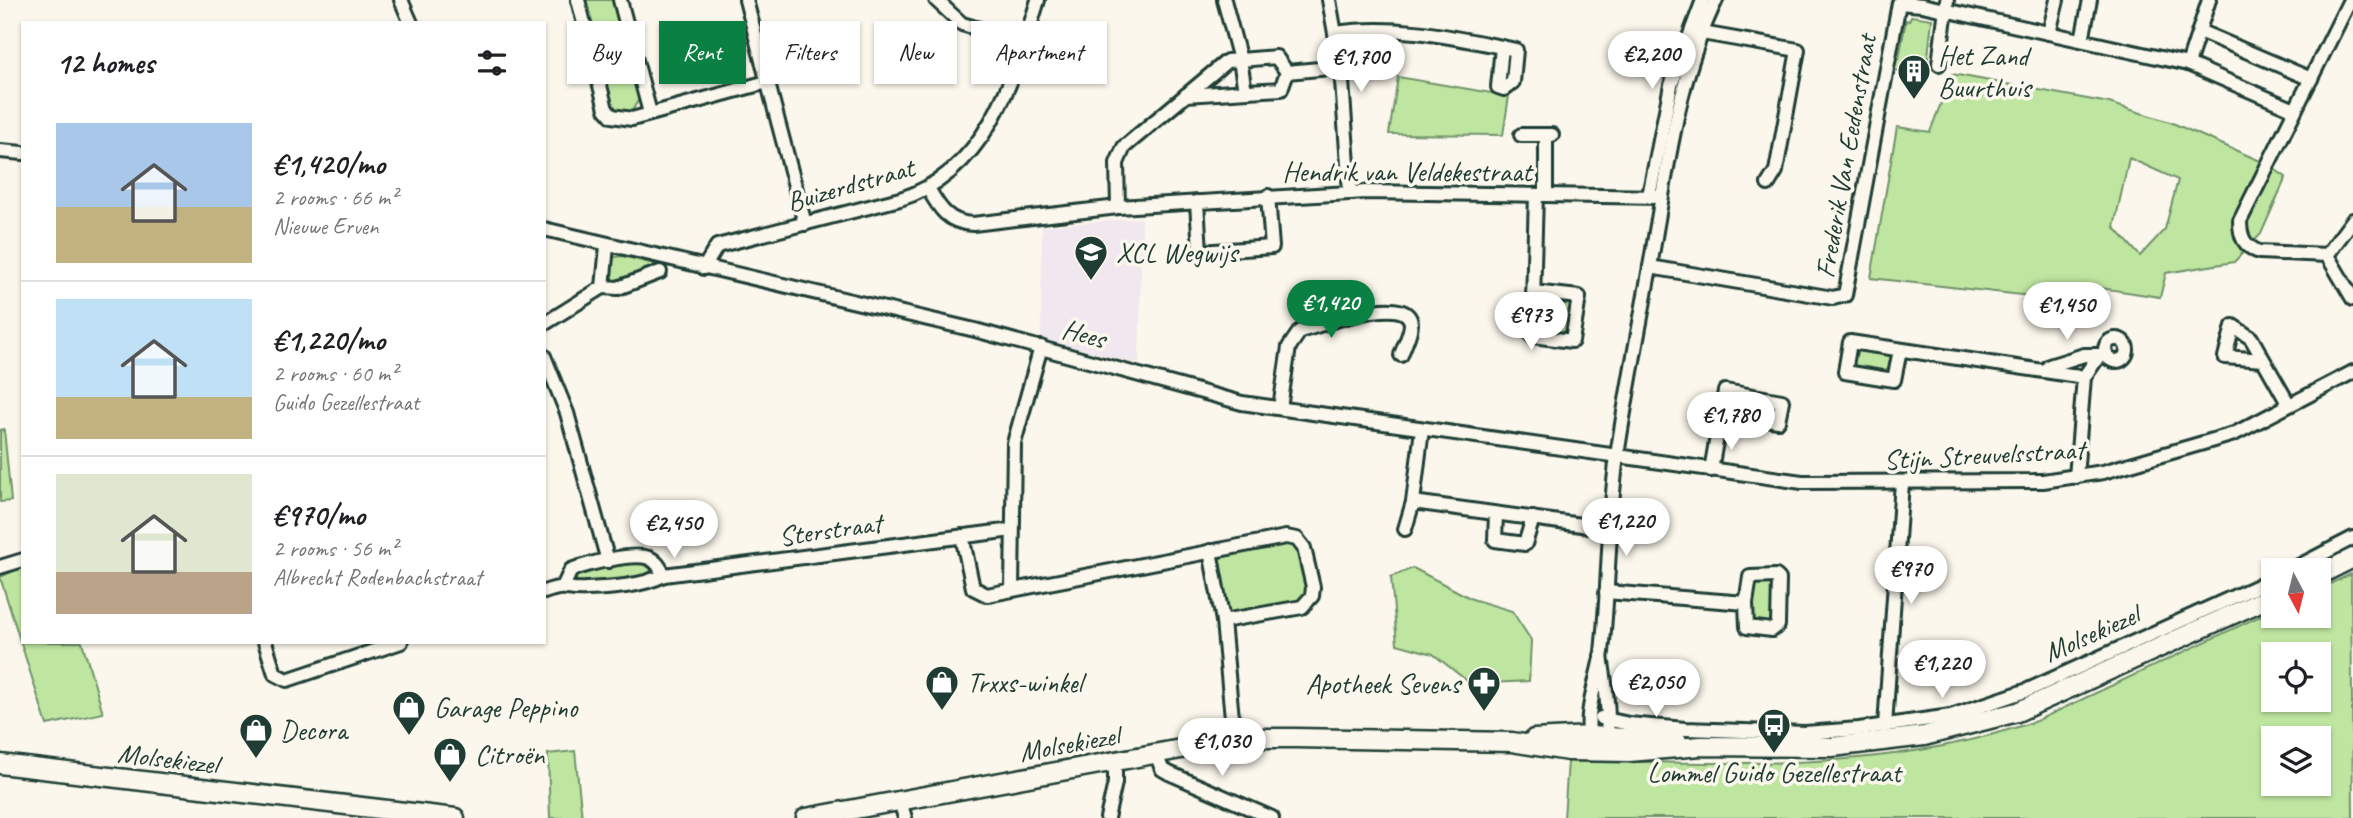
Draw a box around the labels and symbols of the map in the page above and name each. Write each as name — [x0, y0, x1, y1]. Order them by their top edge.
street label: Frederik Van Eedenstraat — [1807, 29, 1885, 280]
pin: €2,200 — [1595, 32, 1709, 91]
pin: €1,700 — [1304, 34, 1418, 94]
place label: Het Zand Buurthuis — [1938, 38, 2033, 105]
building icon: Het Zand Buurthuis — [1895, 52, 1933, 101]
street label: Buizerdstraat — [782, 149, 920, 219]
street label: Hendrik van Veldekestraat — [1283, 154, 1534, 189]
school or university icon: XCL Wegwijs — [1072, 233, 1110, 282]
place label: XCL Wegwijs — [1116, 235, 1240, 270]
pin: €1,420 — [1274, 280, 1388, 340]
pin: €1,450 — [2010, 282, 2124, 342]
pin: €973 — [1490, 292, 1572, 352]
street label: Hees — [1058, 311, 1112, 357]
pin: €1,780 — [1674, 392, 1788, 452]
street label: Stijn Streuvelsstraat — [1883, 432, 2089, 477]
pin: €1,220 — [1569, 498, 1683, 558]
pin: €2,450 — [617, 500, 731, 560]
street label: Sterstraat — [776, 504, 887, 554]
pin: €970 — [1870, 546, 1952, 606]
north arrow — [2261, 558, 2331, 628]
street label: Molsekiezel — [2038, 595, 2149, 670]
pin: €1,220 — [1885, 640, 1999, 700]
pin: €2,050 — [1599, 660, 1713, 719]
shop icon: Trxxs-winkel — [923, 663, 961, 712]
pharmacy icon: Apotheek Sevens — [1465, 664, 1503, 713]
place label: Trxxs-winkel — [967, 665, 1087, 700]
place label: Apotheek Sevens — [1306, 666, 1462, 701]
shop icon: Garage Peppino — [390, 688, 428, 737]
place label: Garage Peppino — [434, 690, 580, 725]
bus stop icon: Lommel Guido Gezellestraat — [1755, 706, 1793, 755]
shop icon: Decora — [237, 711, 275, 760]
place label: Decora — [280, 713, 349, 748]
street label: Molsekiezel — [1016, 717, 1127, 769]
pin: €1,030 — [1165, 718, 1279, 778]
street label: Molsekiezel — [116, 735, 225, 783]
shop icon: Citroën — [431, 735, 469, 784]
place label: Citroën — [475, 737, 546, 772]
place label: Lommel Guido Gezellestraat — [1647, 755, 1903, 790]

